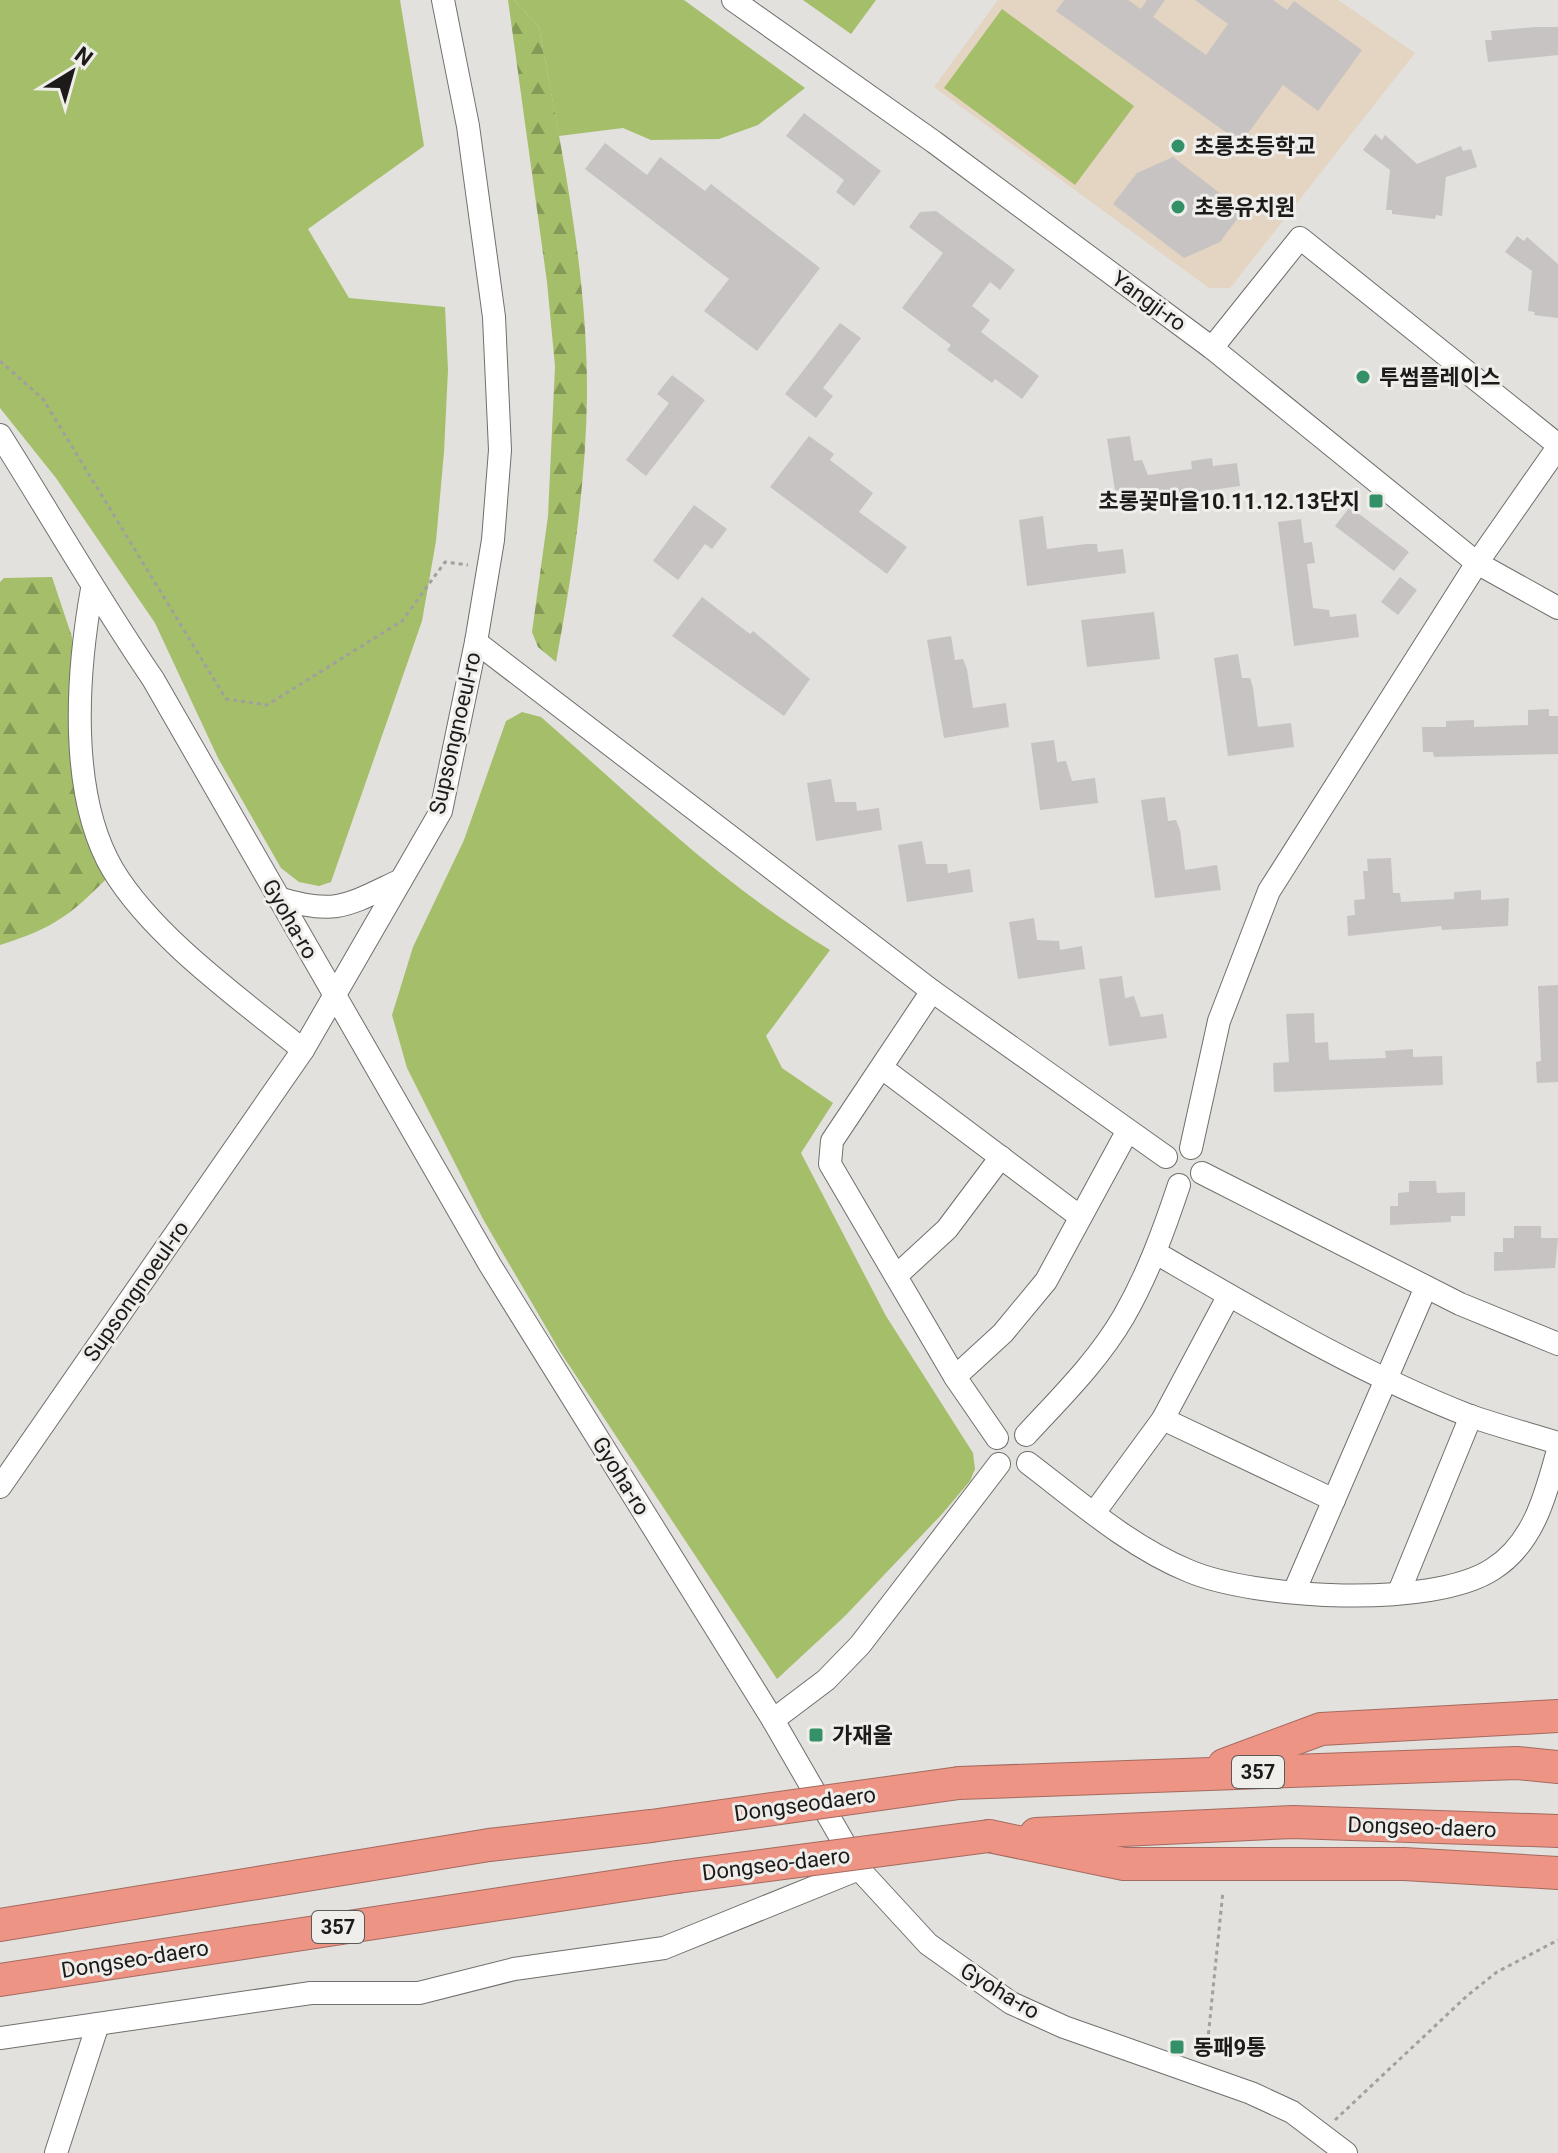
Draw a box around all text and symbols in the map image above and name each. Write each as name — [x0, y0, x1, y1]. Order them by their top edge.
north arrow — [32, 32, 112, 112]
text: N — [70, 42, 97, 71]
place label: 초롱초등학교 — [1194, 134, 1315, 159]
marker: 초롱초등학교 — [1169, 137, 1187, 155]
place label: 초롱유치원 — [1194, 195, 1295, 220]
marker: 초롱유치원 — [1169, 198, 1187, 216]
street label: Yangji-ro — [1107, 266, 1191, 336]
place label: 투썸플레이스 — [1379, 365, 1500, 390]
marker: 투썸플레이스 — [1354, 368, 1372, 386]
place label: 초롱꽃마을10.11.12.13단지 — [1098, 489, 1360, 514]
marker: 초롱꽃마을10.11.12.13단지 — [1367, 492, 1385, 510]
street label: Supsongnoeul-ro — [424, 649, 486, 817]
street label: Gyoha-ro — [257, 875, 323, 963]
street label: Supsongnoeul-ro — [78, 1216, 194, 1366]
street label: Gyoha-ro — [587, 1432, 655, 1520]
place label: 가재울 — [832, 1723, 893, 1748]
marker: 가재울 — [807, 1726, 825, 1744]
road number: 357 — [1232, 1756, 1284, 1788]
street label: Dongseodaero — [733, 1782, 877, 1826]
street label: Dongseo-daero — [1347, 1812, 1497, 1842]
street label: Dongseo-daero — [701, 1843, 851, 1885]
road number: 357 — [312, 1911, 364, 1943]
street label: Dongseo-daero — [59, 1935, 211, 1983]
street label: Gyoha-ro — [956, 1958, 1044, 2024]
place label: 동패9통 — [1193, 2035, 1266, 2060]
marker: 동패9통 — [1168, 2038, 1186, 2056]

